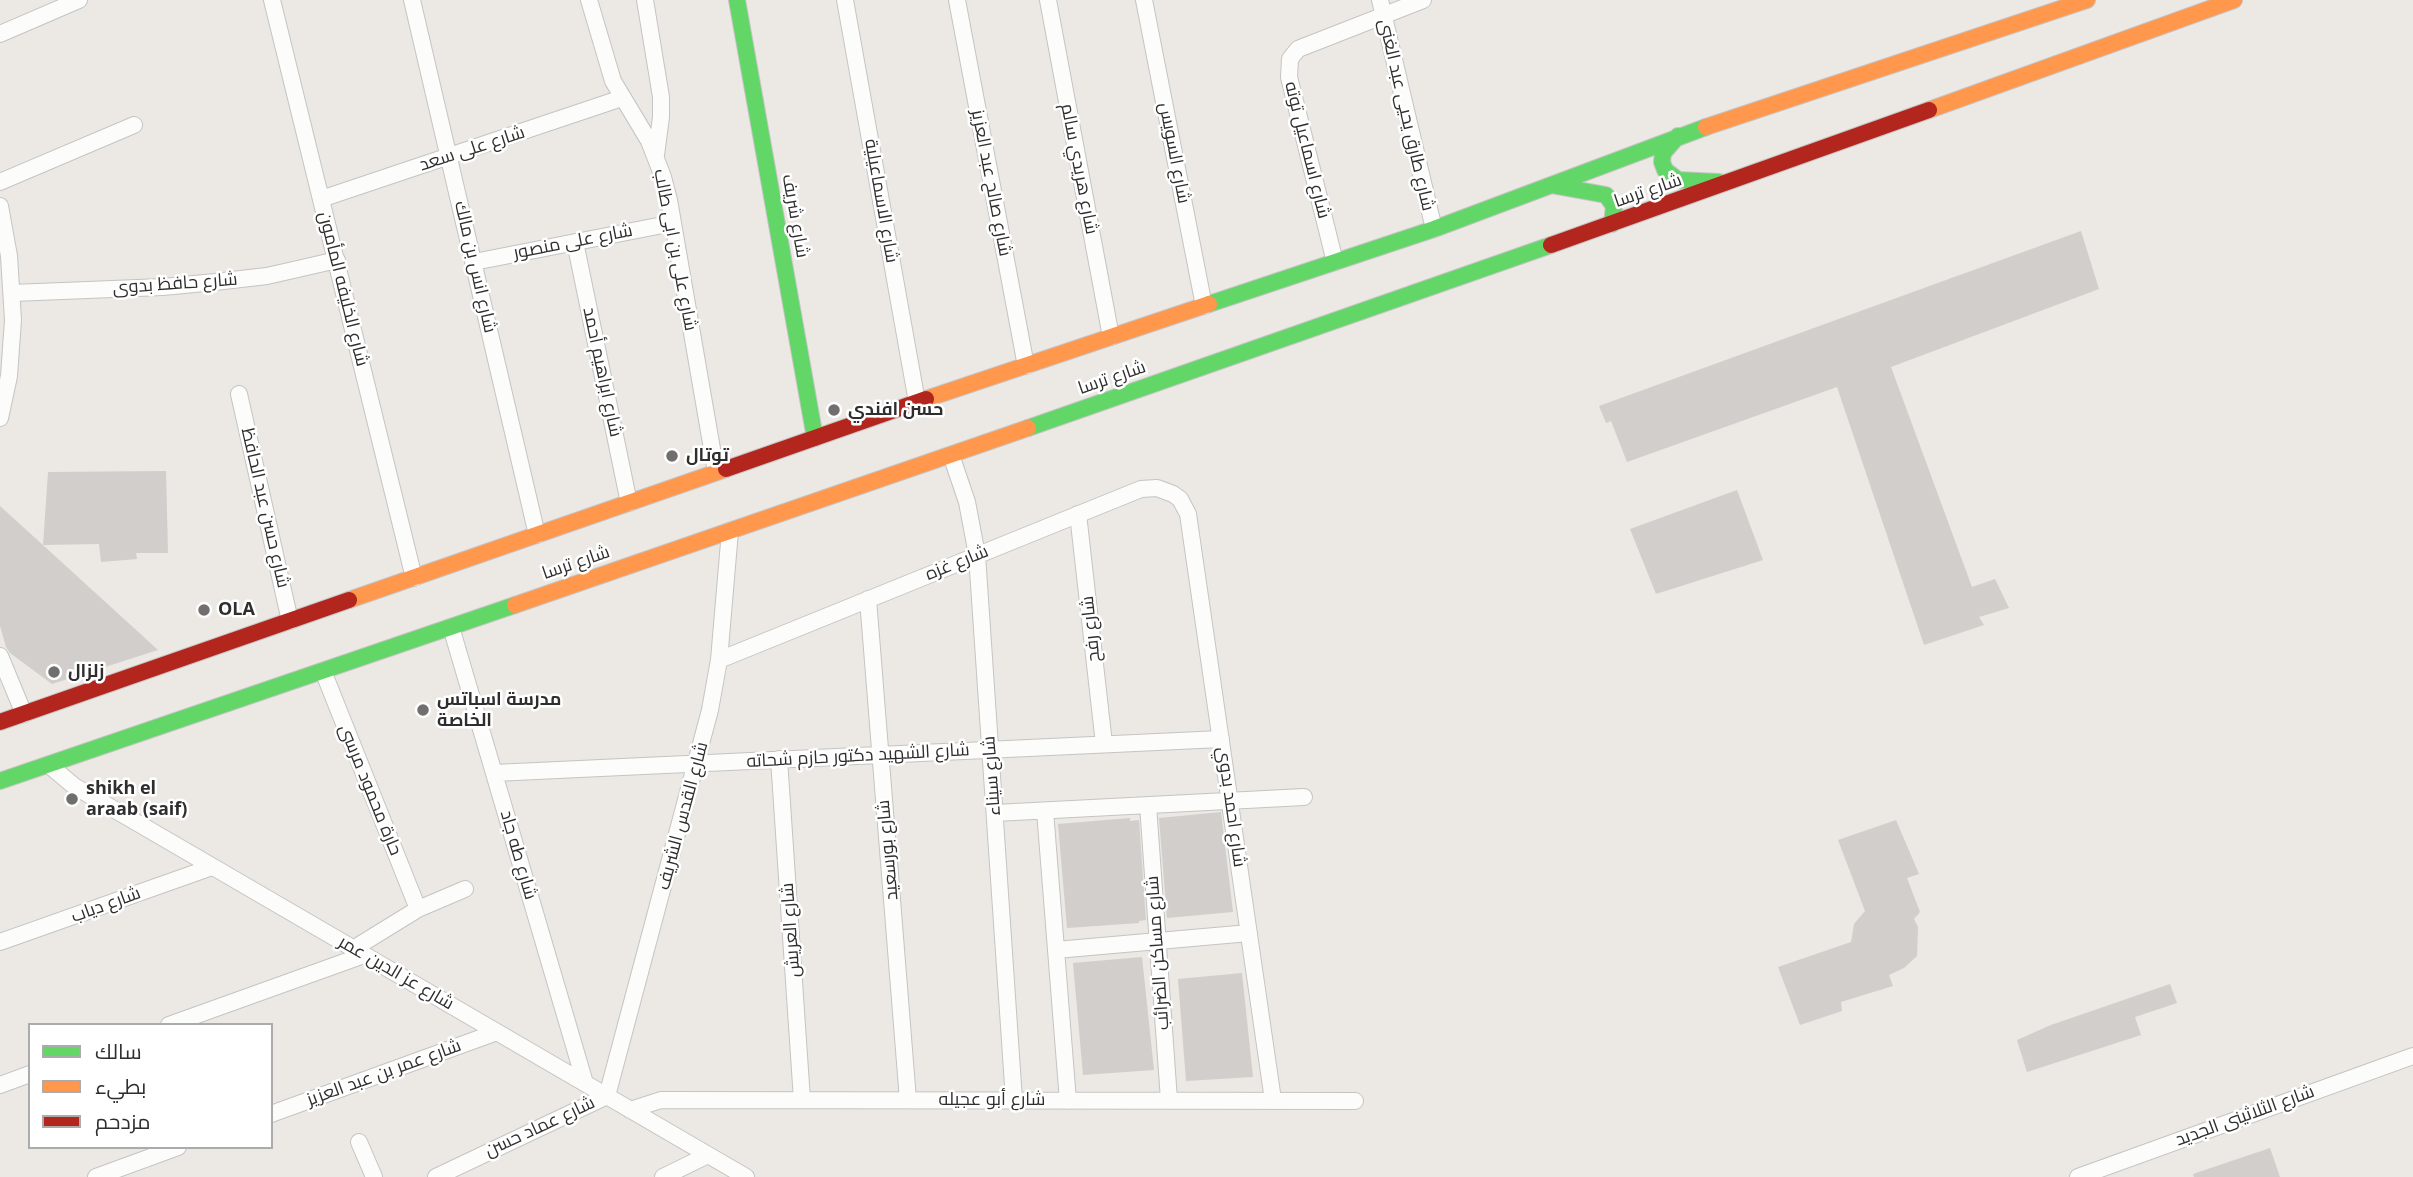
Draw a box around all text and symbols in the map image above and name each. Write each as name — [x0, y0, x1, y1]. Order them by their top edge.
street label: شارع طارق يحيى عبد الغنى — [1373, 17, 1439, 213]
street label: شارع اسماعيل توته — [1280, 79, 1334, 221]
street label: شارع السويس — [1154, 101, 1194, 205]
street label: شارع هريدي سالم — [1056, 102, 1102, 236]
street label: شارع صالح عبد العزيز — [966, 108, 1016, 258]
street label: شارع على سعد — [416, 122, 528, 176]
street label: شارع الاسماعيلية — [859, 137, 903, 265]
street label: شارع على بن ابى طالب — [649, 167, 701, 333]
street label: شارع ترسا — [1611, 169, 1685, 213]
street label: شارع شريف — [777, 172, 813, 260]
street label: شارع انس بن مالك — [449, 199, 501, 335]
street label: شارع الخليفه المأمون — [313, 209, 373, 369]
street label: شارع على منصور — [511, 220, 635, 264]
street label: شارع حافظ بدوى — [112, 269, 238, 299]
street label: شارع ابراهيم أحمد — [578, 305, 626, 439]
street label: شارع ترسا — [1075, 356, 1149, 400]
place label: حسن افندي — [848, 399, 943, 421]
marker: حسن افندي — [826, 402, 842, 418]
street label: شارع حسن عبد الحافظ — [236, 426, 294, 590]
place label: توتال — [686, 445, 729, 467]
marker: توتال — [664, 448, 680, 464]
street label: شارع ترسا — [539, 541, 613, 585]
street label: شارع غزه — [922, 541, 992, 585]
street label: شارع رفح — [1077, 595, 1105, 663]
place label: OLA — [218, 599, 255, 621]
marker: OLA — [196, 602, 212, 618]
place label: زلزال — [68, 661, 104, 683]
marker: زلزال — [46, 664, 62, 680]
place label: مدرسة اسباتس الخاصة — [437, 689, 561, 732]
marker: مدرسة اسباتس الخاصة — [415, 702, 431, 718]
street label: حارة محمود مرسى — [334, 721, 406, 859]
street label: شارع سيناء — [978, 735, 1006, 817]
street label: شارع الشهيد دكتور حازم شحاته — [746, 739, 970, 773]
street label: شارع القدس الشريف — [653, 740, 713, 892]
street label: شارع احمد بدوي — [1212, 745, 1250, 869]
place label: shikh el araab (saif) — [86, 778, 187, 820]
marker: shikh el araab (saif) — [64, 791, 80, 807]
street label: شارع بورسعيد — [873, 799, 903, 901]
street label: شارع طه جاد — [495, 808, 541, 902]
street label: شارع مساكن الضرائب — [1142, 875, 1174, 1031]
street label: شارع دياب — [68, 882, 144, 928]
street label: شارع العريش — [777, 882, 805, 978]
street label: شارع عز الدين عمر — [334, 931, 458, 1015]
legend — [28, 1023, 273, 1149]
street label: شارع عمر بن عبد العزيز — [304, 1035, 464, 1111]
text: سالك — [95, 1037, 142, 1065]
text: بطيء — [95, 1072, 146, 1100]
street label: شارع الثلاثينى الجديد — [2173, 1081, 2317, 1151]
street label: شارع أبو عجيله — [938, 1089, 1046, 1111]
street label: شارع عماد حسن — [482, 1092, 598, 1162]
text: مزدحم — [95, 1107, 150, 1135]

